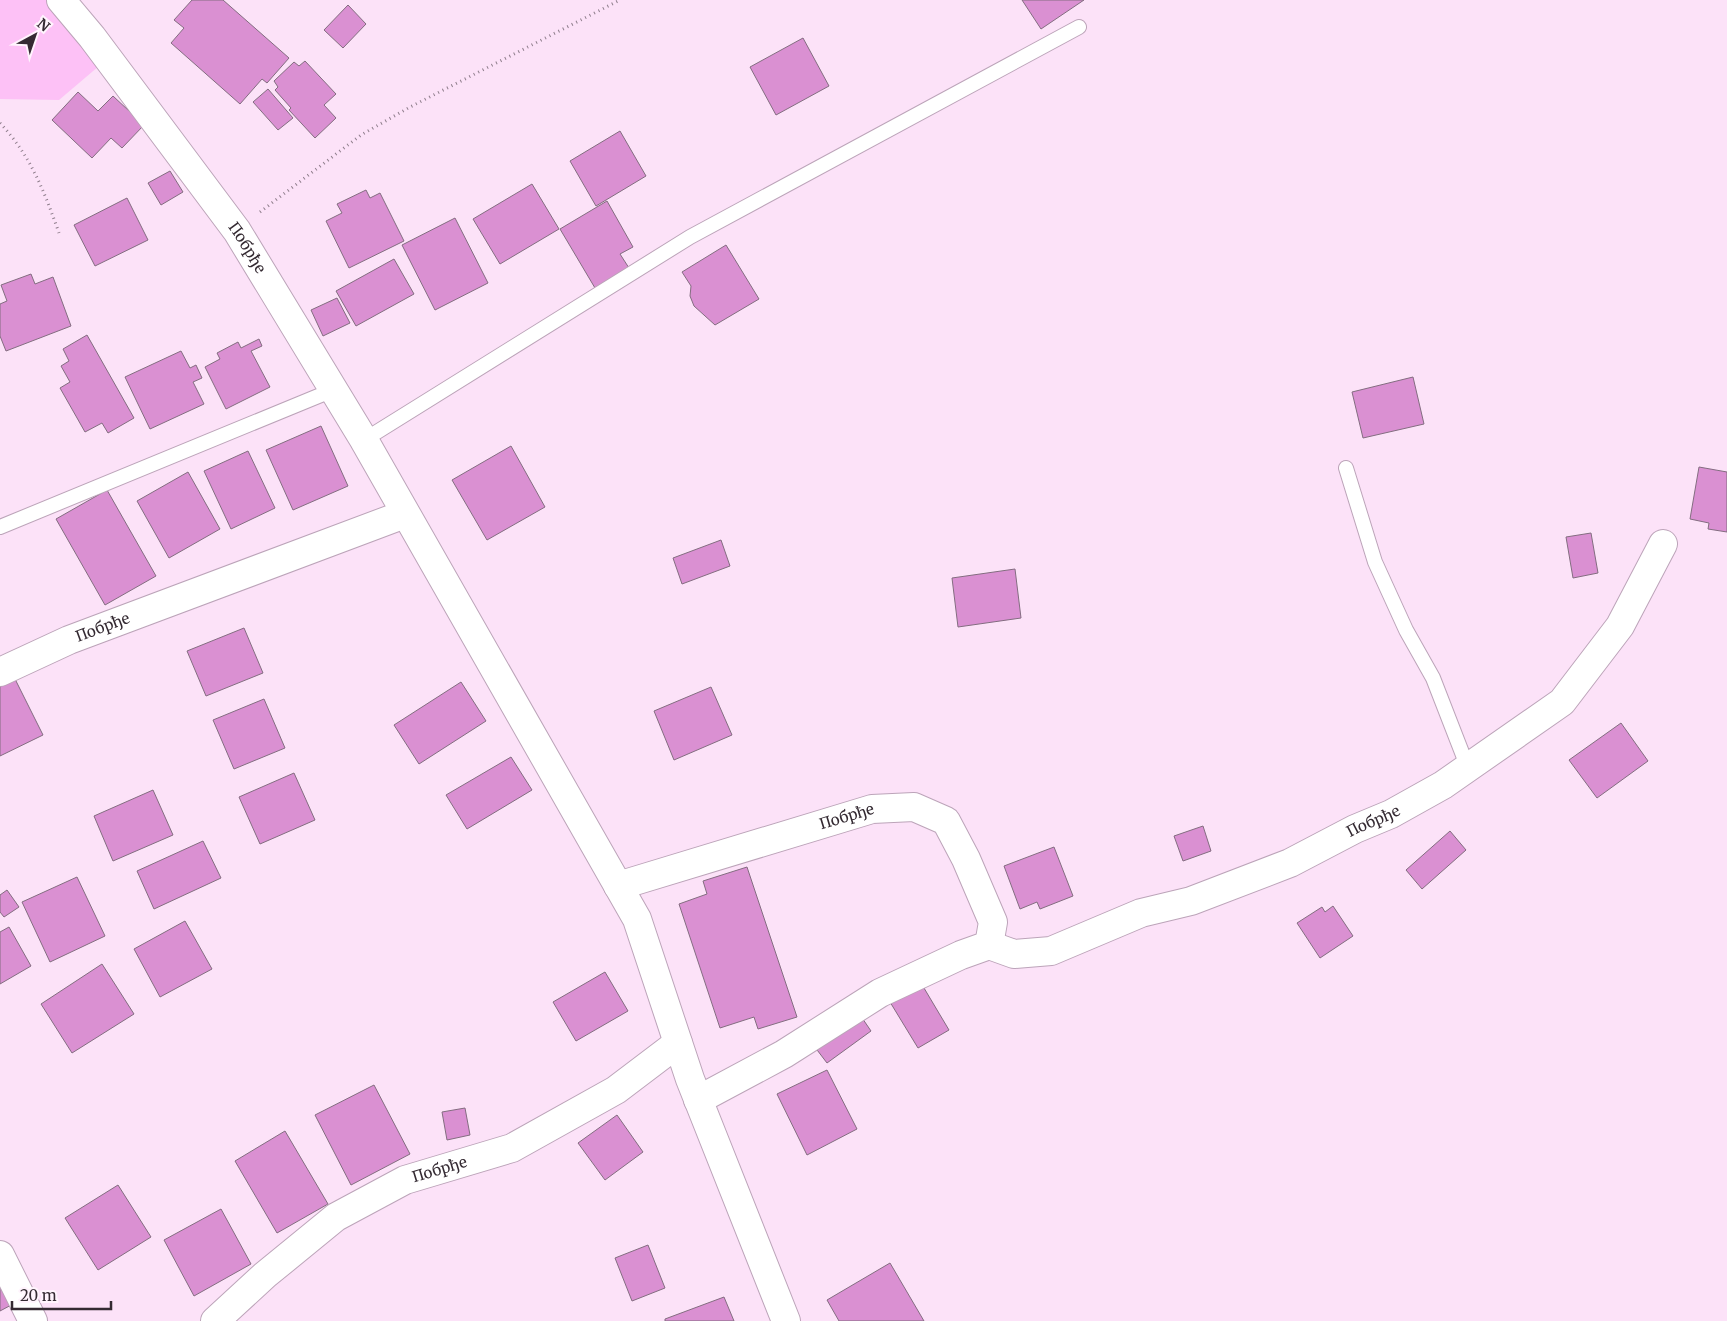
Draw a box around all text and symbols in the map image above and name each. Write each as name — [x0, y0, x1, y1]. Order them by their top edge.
north arrow — [10, 10, 60, 60]
text: N — [33, 15, 53, 35]
street label: Побрђе — [225, 218, 270, 277]
street label: Побрђе — [73, 608, 132, 646]
street label: Побрђе — [817, 799, 876, 833]
street label: Побрђе — [1343, 801, 1403, 841]
street label: Побрђе — [410, 1152, 469, 1186]
scale bar — [12, 1278, 111, 1310]
text: 20 m — [20, 1286, 57, 1305]

